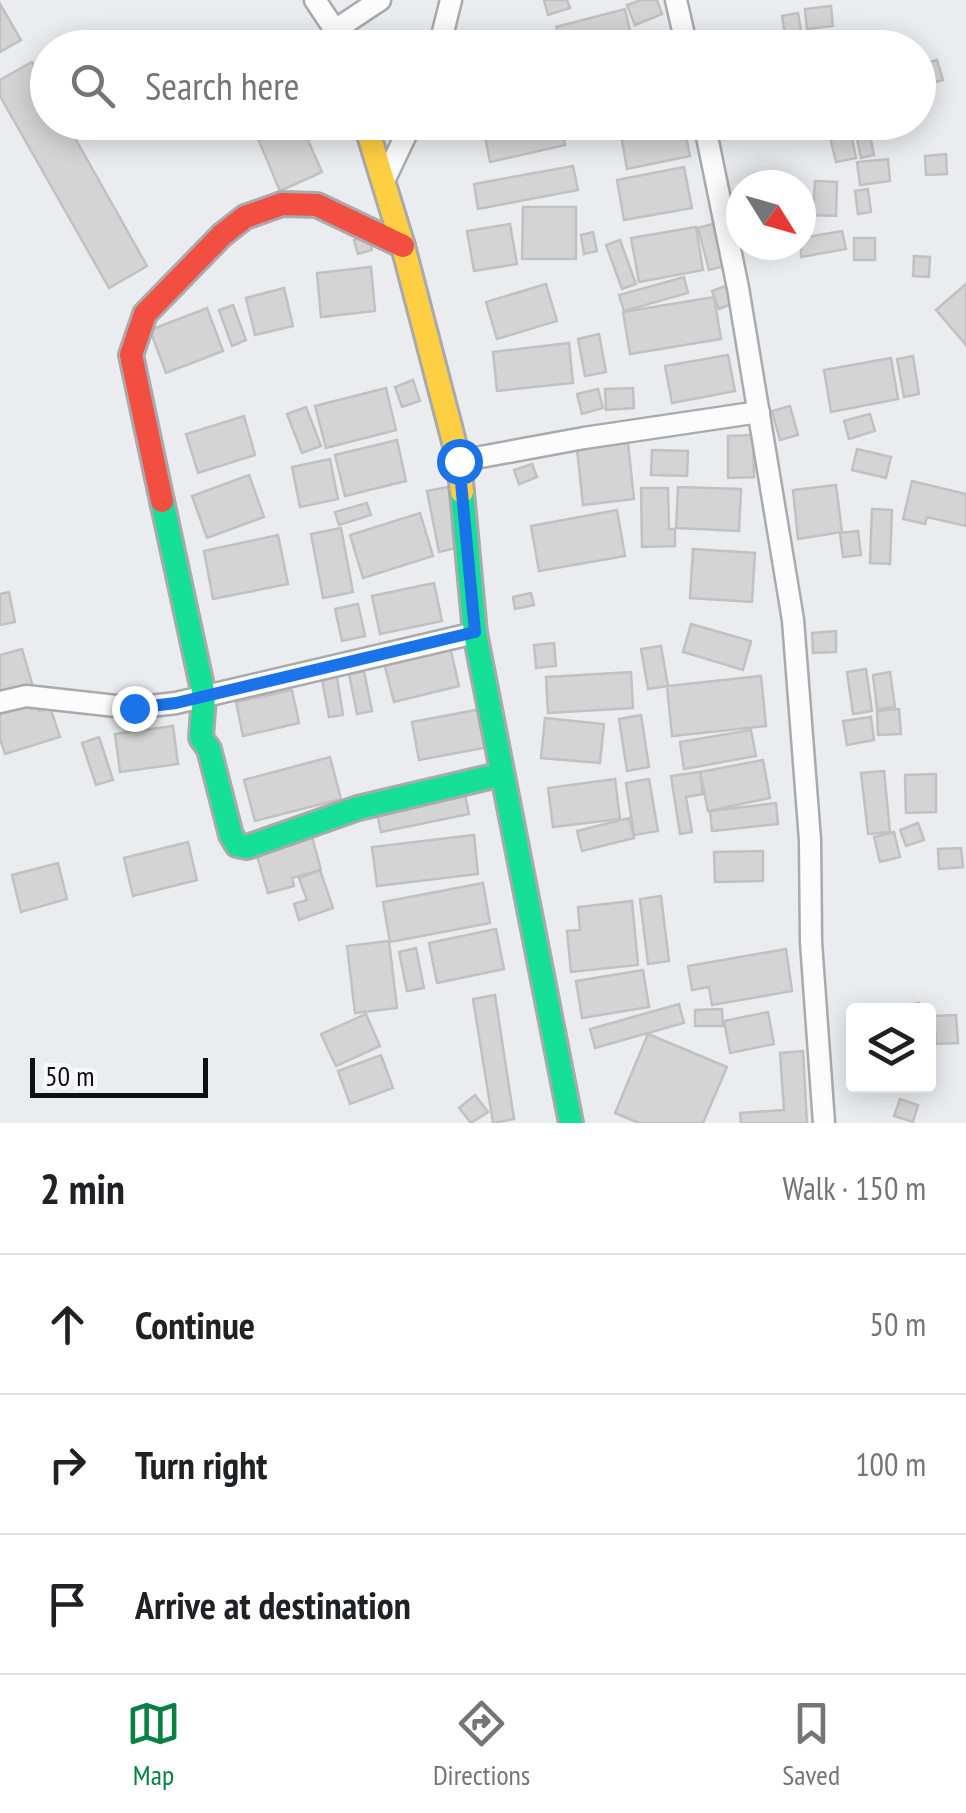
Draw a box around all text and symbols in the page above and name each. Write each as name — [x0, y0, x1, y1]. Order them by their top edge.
search box — [30, 30, 936, 140]
icon: search — [65, 58, 120, 113]
text: Search here — [145, 61, 299, 110]
north arrow — [726, 170, 816, 260]
route start — [437, 439, 483, 485]
route end — [112, 686, 158, 732]
map controls — [846, 1003, 936, 1093]
button: layers — [846, 1003, 936, 1093]
scale bar — [30, 1053, 208, 1098]
text: 50 m — [45, 1057, 94, 1094]
text: 2 min — [40, 1161, 125, 1216]
text: Walk · 150 m — [782, 1167, 926, 1209]
icon: ahead — [40, 1297, 95, 1352]
text: Continue — [135, 1300, 255, 1349]
text: 50 m — [870, 1303, 926, 1345]
icon: right — [40, 1437, 95, 1492]
text: Turn right — [135, 1440, 267, 1489]
text: 100 m — [855, 1443, 926, 1485]
icon: arrive — [40, 1577, 95, 1632]
text: Arrive at destination — [135, 1580, 411, 1629]
tab: Map — [126, 1696, 181, 1793]
tab: Directions — [433, 1696, 530, 1793]
tab: Saved — [782, 1696, 840, 1793]

